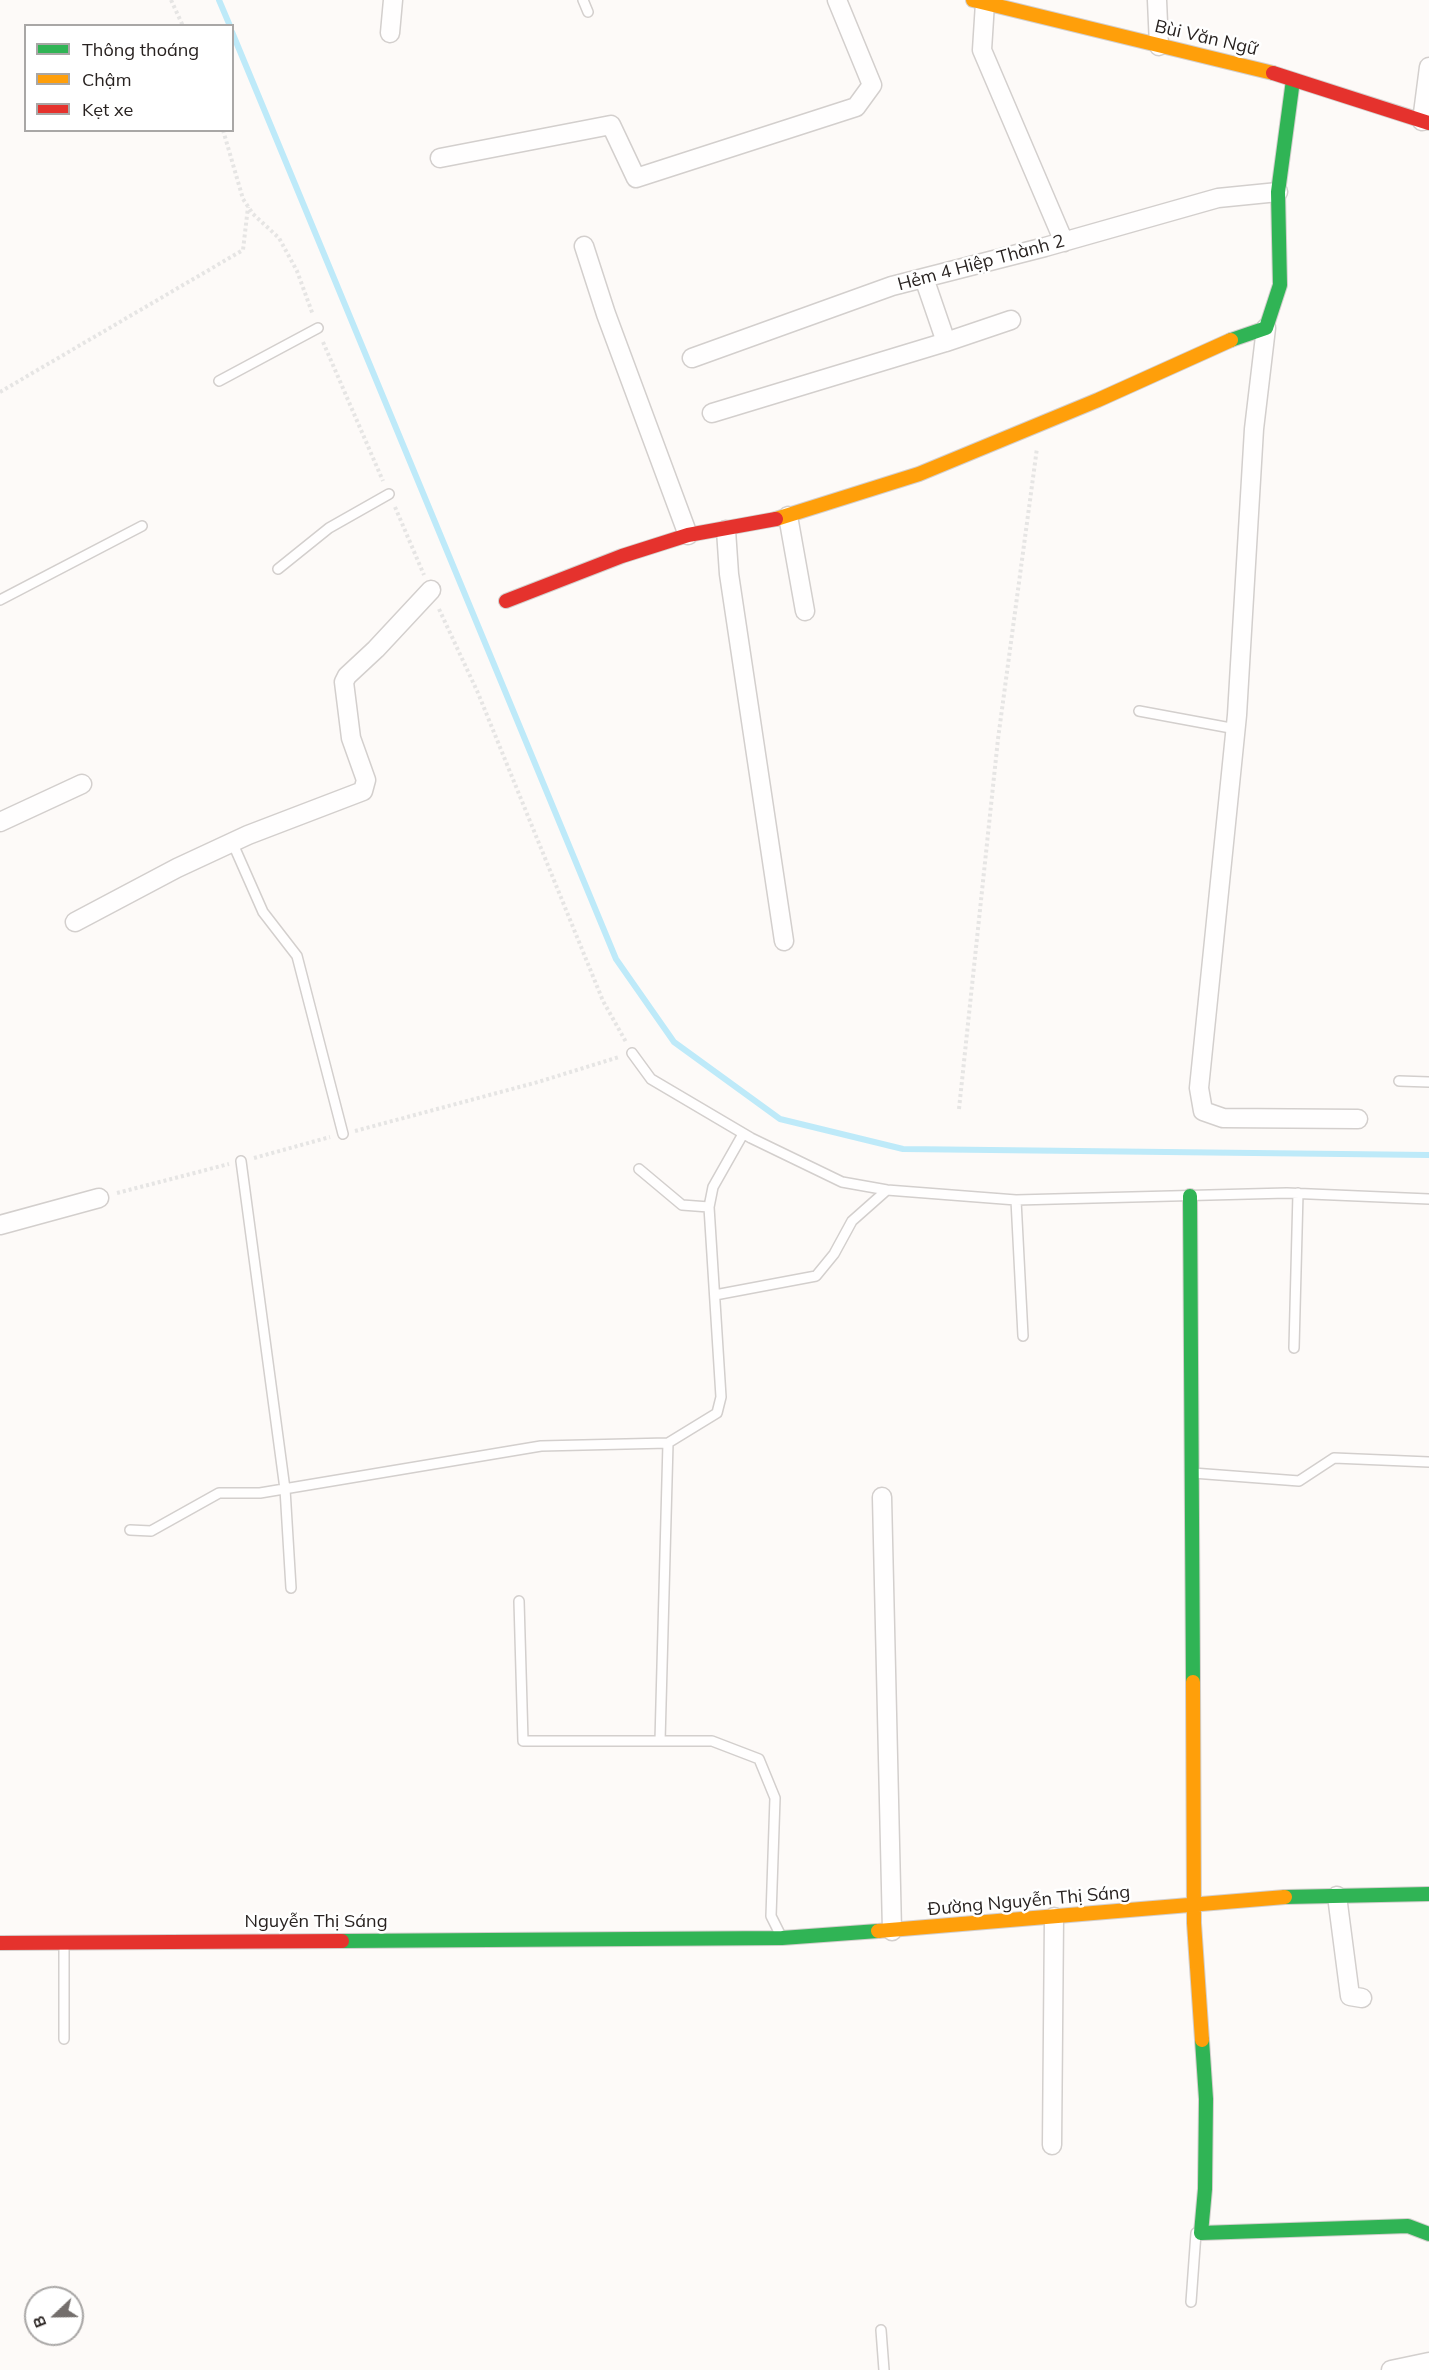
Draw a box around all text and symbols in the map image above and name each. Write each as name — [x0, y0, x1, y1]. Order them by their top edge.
street label: Bùi Văn Ngữ — [1152, 16, 1260, 60]
legend — [24, 24, 234, 132]
text: Thông thoáng — [82, 38, 199, 61]
text: Chậm — [82, 68, 131, 91]
text: Kẹt xe — [82, 98, 133, 121]
street label: Hẻm 4 Hiệp Thành 2 — [895, 230, 1067, 296]
street label: Đường Nguyễn Thị Sáng — [927, 1881, 1131, 1921]
street label: Nguyễn Thị Sáng — [245, 1911, 387, 1933]
north arrow — [24, 2286, 84, 2346]
text: B — [28, 2313, 51, 2331]

